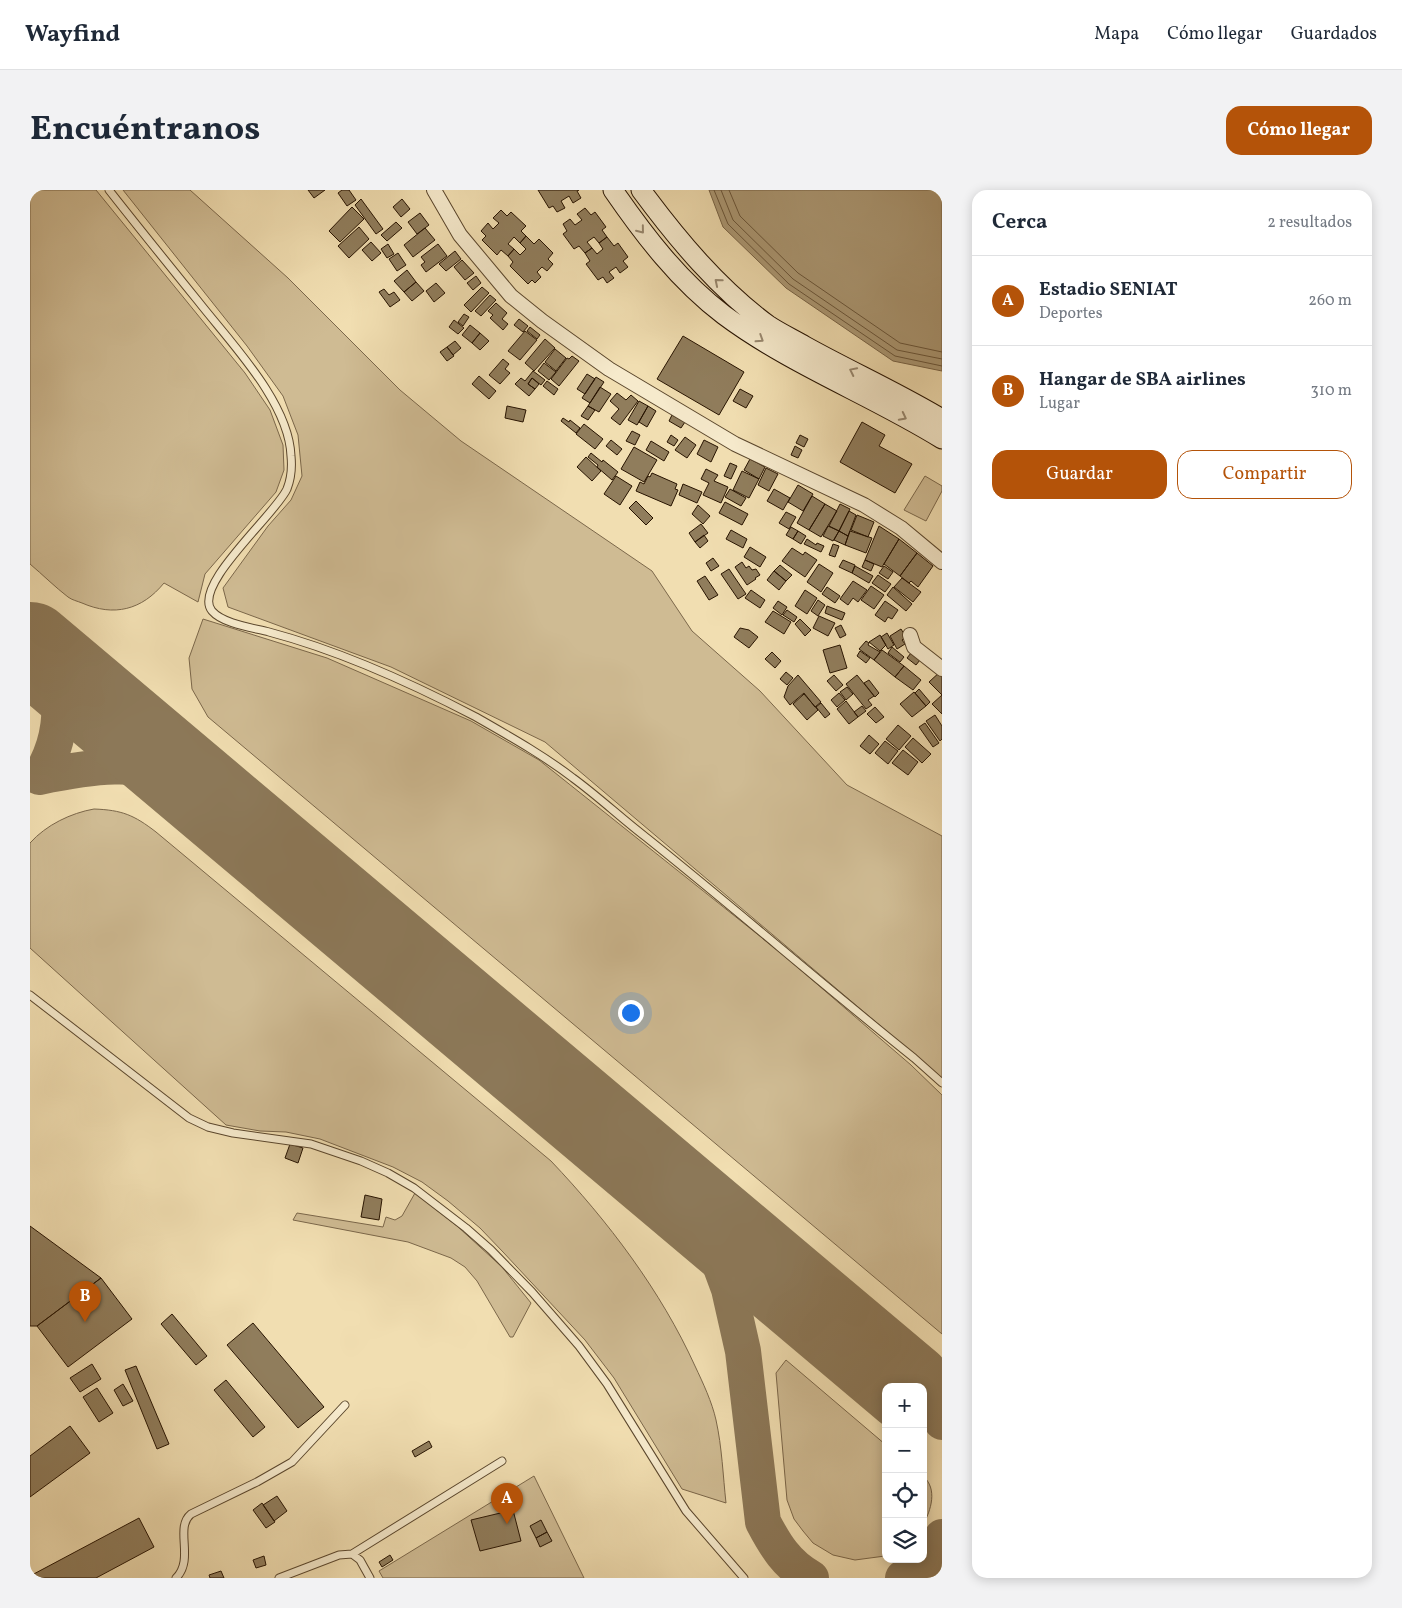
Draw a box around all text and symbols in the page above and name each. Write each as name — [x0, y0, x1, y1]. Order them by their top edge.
text: Wayfind — [25, 18, 120, 52]
text: Mapa — [1094, 22, 1139, 47]
text: Cómo llegar — [1167, 22, 1263, 47]
text: Guardados — [1291, 22, 1377, 47]
text: Encuéntranos — [30, 106, 260, 154]
button: Cómo llegar — [1226, 106, 1372, 155]
text: Cerca — [992, 208, 1047, 237]
text: 2 resultados — [1267, 212, 1352, 234]
one-way arrow — [636, 224, 644, 233]
text: Estadio SENIAT — [1039, 277, 1178, 303]
one-way arrow — [715, 280, 724, 288]
text: A — [1002, 290, 1014, 312]
text: 260 m — [1308, 290, 1352, 312]
text: Deportes — [1039, 303, 1103, 325]
one-way arrow — [755, 333, 764, 342]
one-way arrow — [849, 367, 858, 378]
text: Hangar de SBA airlines — [1039, 367, 1246, 393]
text: B — [1003, 380, 1013, 402]
text: 310 m — [1311, 380, 1352, 402]
text: Lugar — [1039, 393, 1080, 415]
one-way arrow — [898, 411, 907, 421]
button: Guardar — [992, 450, 1167, 499]
button: Compartir — [1177, 450, 1352, 499]
your location — [618, 1000, 644, 1026]
pin: B — [69, 1281, 101, 1322]
map controls — [882, 1383, 927, 1563]
button: + — [882, 1383, 927, 1428]
button: − — [882, 1428, 927, 1473]
button: locate — [882, 1473, 927, 1518]
pin: A — [491, 1483, 523, 1524]
button: layers — [882, 1518, 927, 1563]

